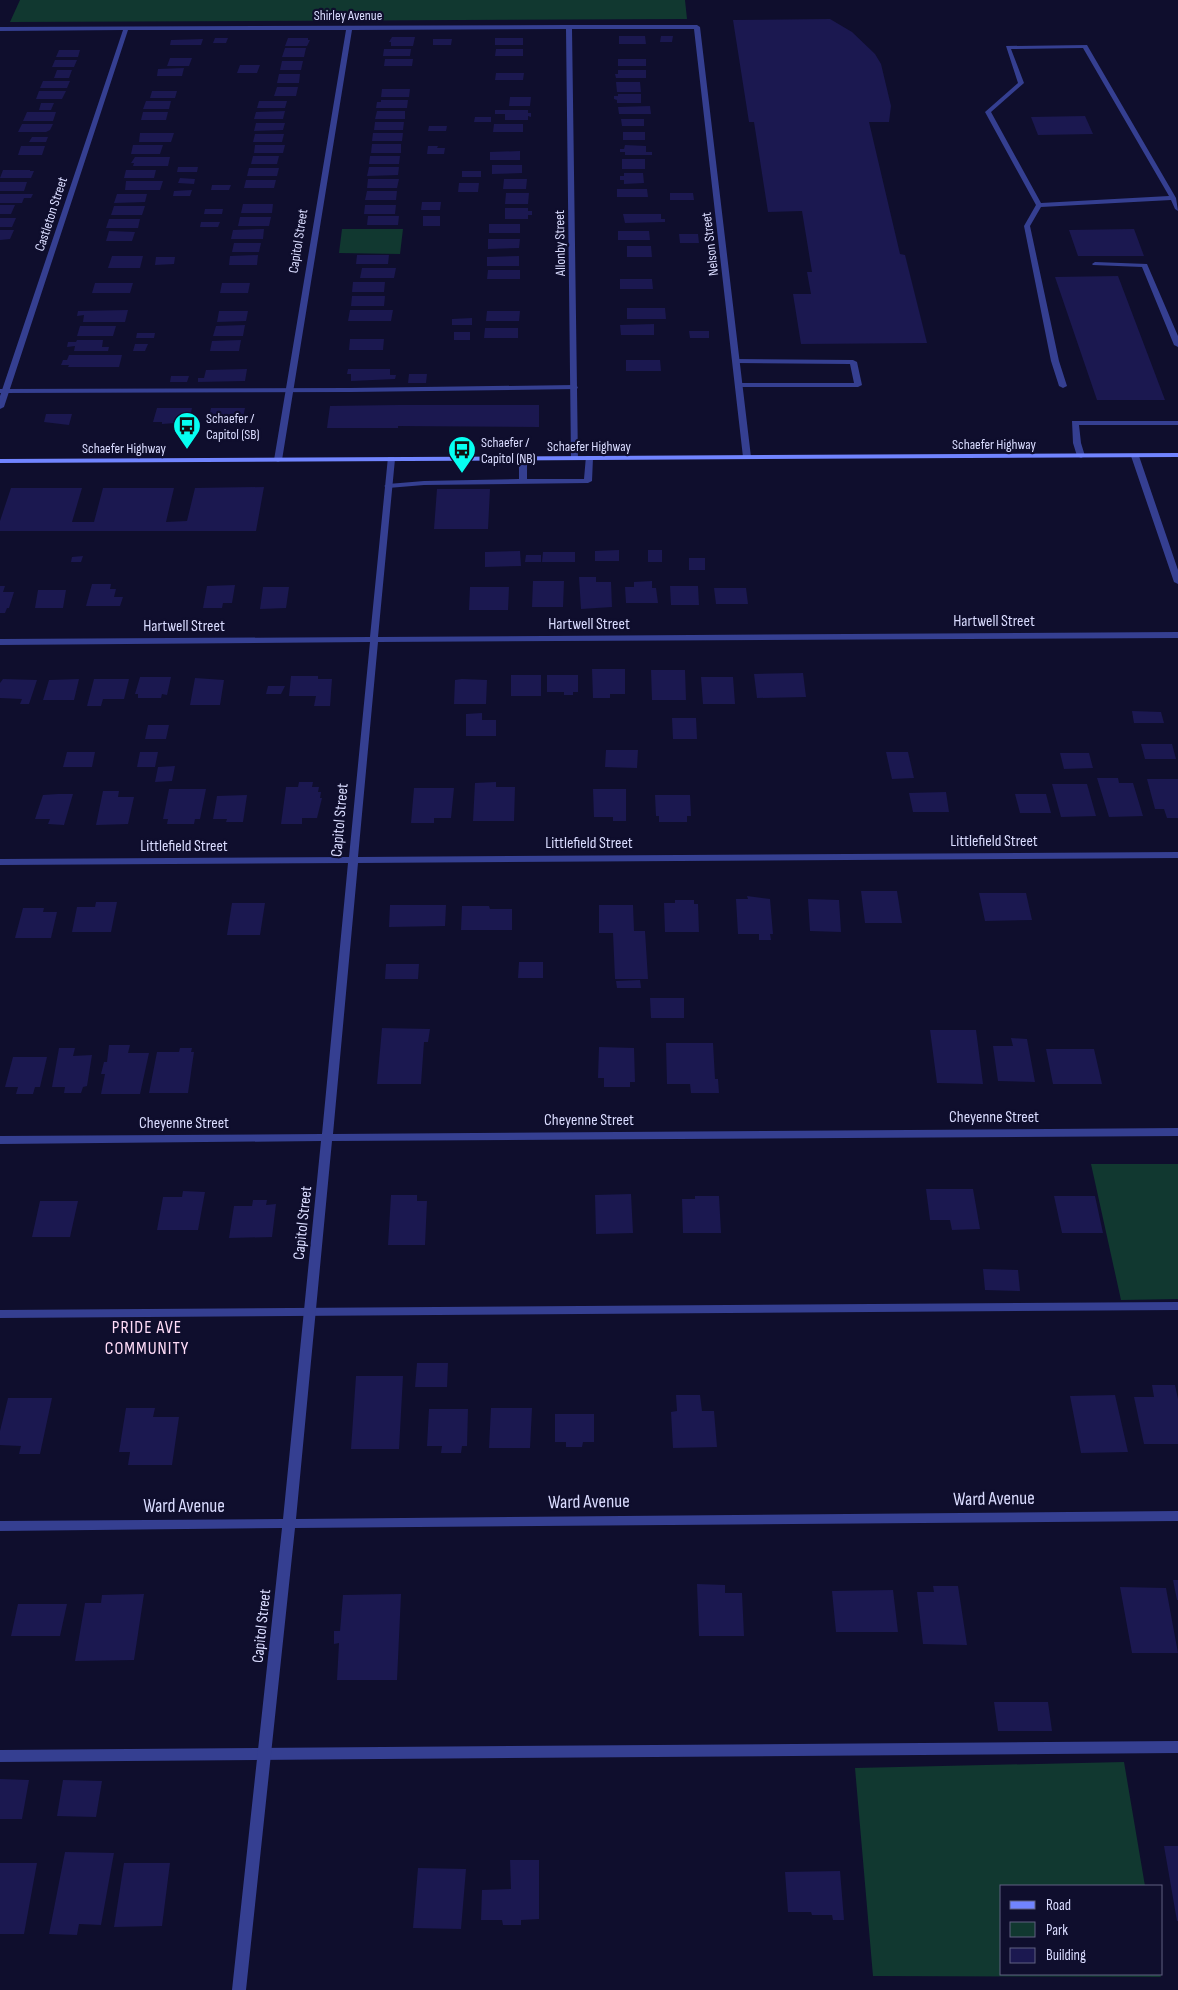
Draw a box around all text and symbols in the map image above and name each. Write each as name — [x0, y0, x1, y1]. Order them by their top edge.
street label: Shirley Avenue — [314, 7, 382, 24]
street label: Castleton Street — [31, 175, 71, 253]
street label: Capitol Street — [285, 208, 311, 274]
street label: Allonby Street — [551, 210, 569, 277]
street label: Nelson Street — [698, 211, 722, 277]
place label: Schaefer / Capitol (SB) — [206, 410, 259, 443]
bus stop icon: Schaefer / Capitol (SB) — [172, 411, 202, 450]
place label: Schaefer / Capitol (NB) — [481, 434, 536, 467]
bus stop icon: Schaefer / Capitol (NB) — [447, 435, 477, 474]
street label: Schaefer Highway — [952, 436, 1037, 453]
street label: Schaefer Highway — [547, 438, 632, 455]
street label: Schaefer Highway — [82, 440, 167, 457]
street label: Hartwell Street — [953, 612, 1035, 631]
street label: Hartwell Street — [548, 615, 630, 634]
street label: Hartwell Street — [143, 617, 225, 636]
street label: Capitol Street — [327, 782, 353, 858]
street label: Littlefield Street — [950, 832, 1038, 851]
street label: Littlefield Street — [545, 834, 633, 853]
street label: Littlefield Street — [140, 837, 228, 856]
street label: Cheyenne Street — [949, 1108, 1039, 1127]
street label: Cheyenne Street — [544, 1111, 634, 1130]
street label: Cheyenne Street — [139, 1114, 229, 1133]
street label: Capitol Street — [290, 1185, 316, 1261]
district label: PRIDE AVE COMMUNITY — [105, 1317, 189, 1359]
street label: Ward Avenue — [953, 1487, 1035, 1511]
street label: Ward Avenue — [548, 1490, 630, 1514]
street label: Ward Avenue — [143, 1495, 225, 1518]
street label: Capitol Street — [249, 1588, 275, 1664]
legend — [1000, 1885, 1163, 1975]
text: Road — [1046, 1896, 1071, 1915]
text: Park — [1046, 1921, 1068, 1940]
text: Building — [1046, 1946, 1086, 1965]

